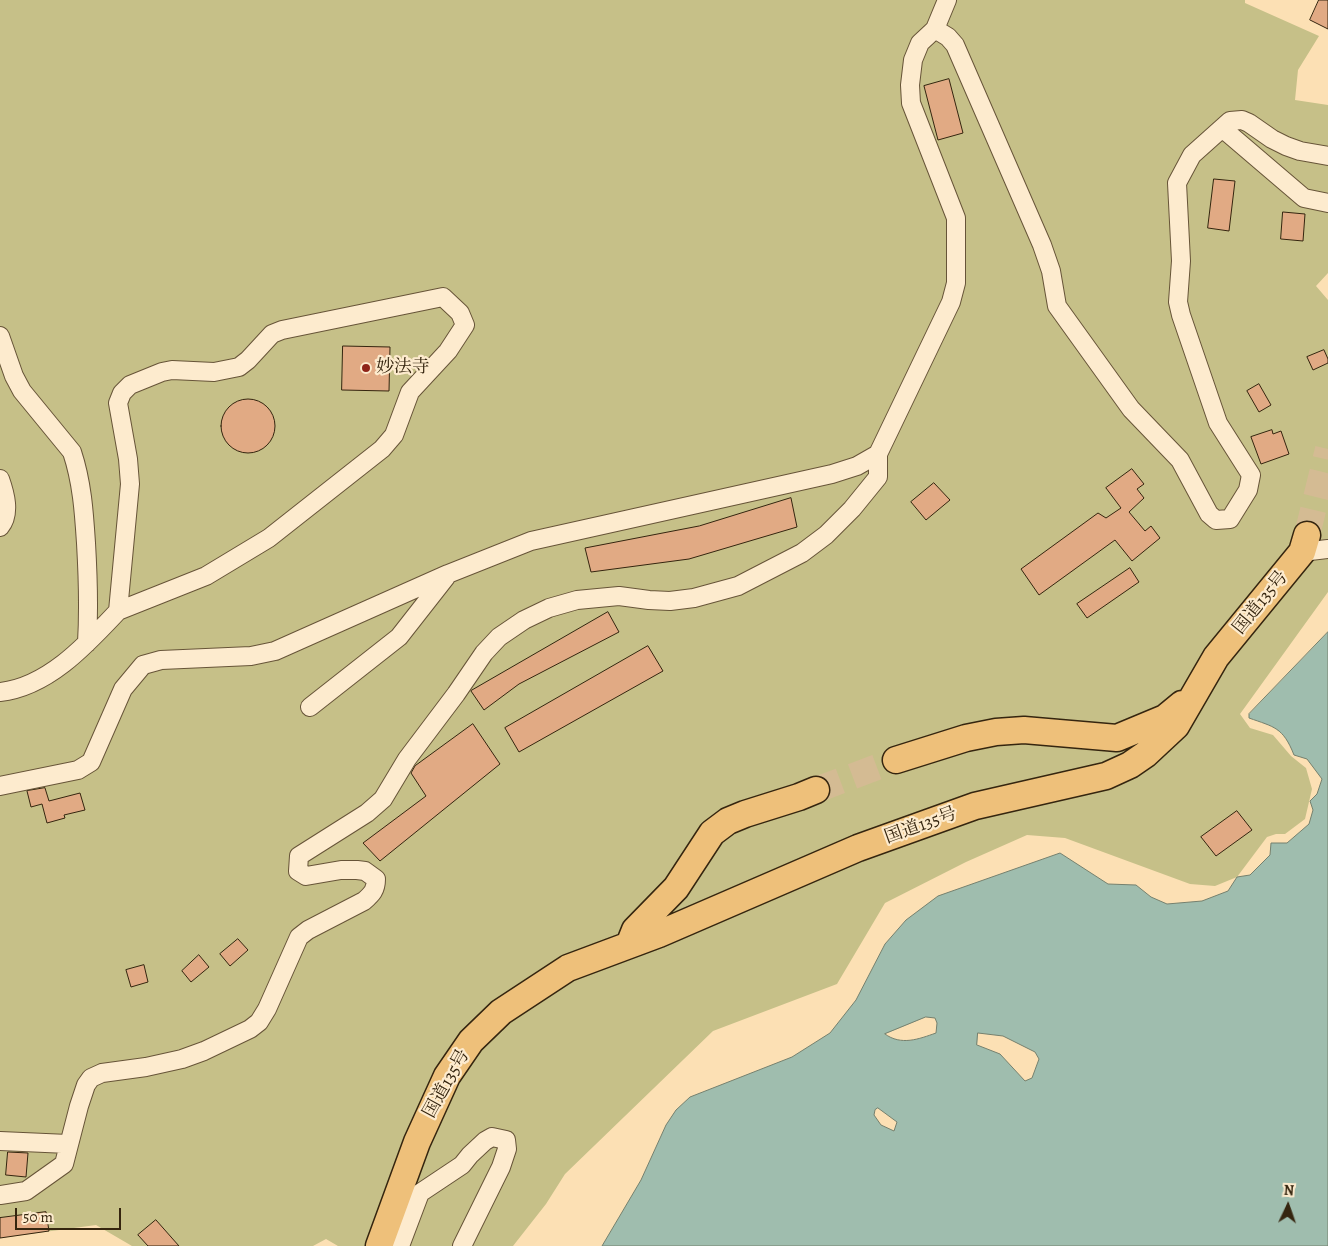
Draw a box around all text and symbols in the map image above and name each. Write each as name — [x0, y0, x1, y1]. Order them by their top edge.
place label: 妙法寺 — [376, 357, 430, 379]
marker: 妙法寺 — [360, 362, 372, 374]
street label: 国道135号 — [1229, 567, 1293, 639]
street label: 国道135号 — [882, 803, 960, 849]
street label: 国道135号 — [419, 1046, 475, 1122]
north arrow — [1263, 1181, 1313, 1231]
text: N — [1283, 1181, 1294, 1200]
scale bar — [18, 1198, 124, 1230]
text: 50 m — [23, 1207, 53, 1227]

